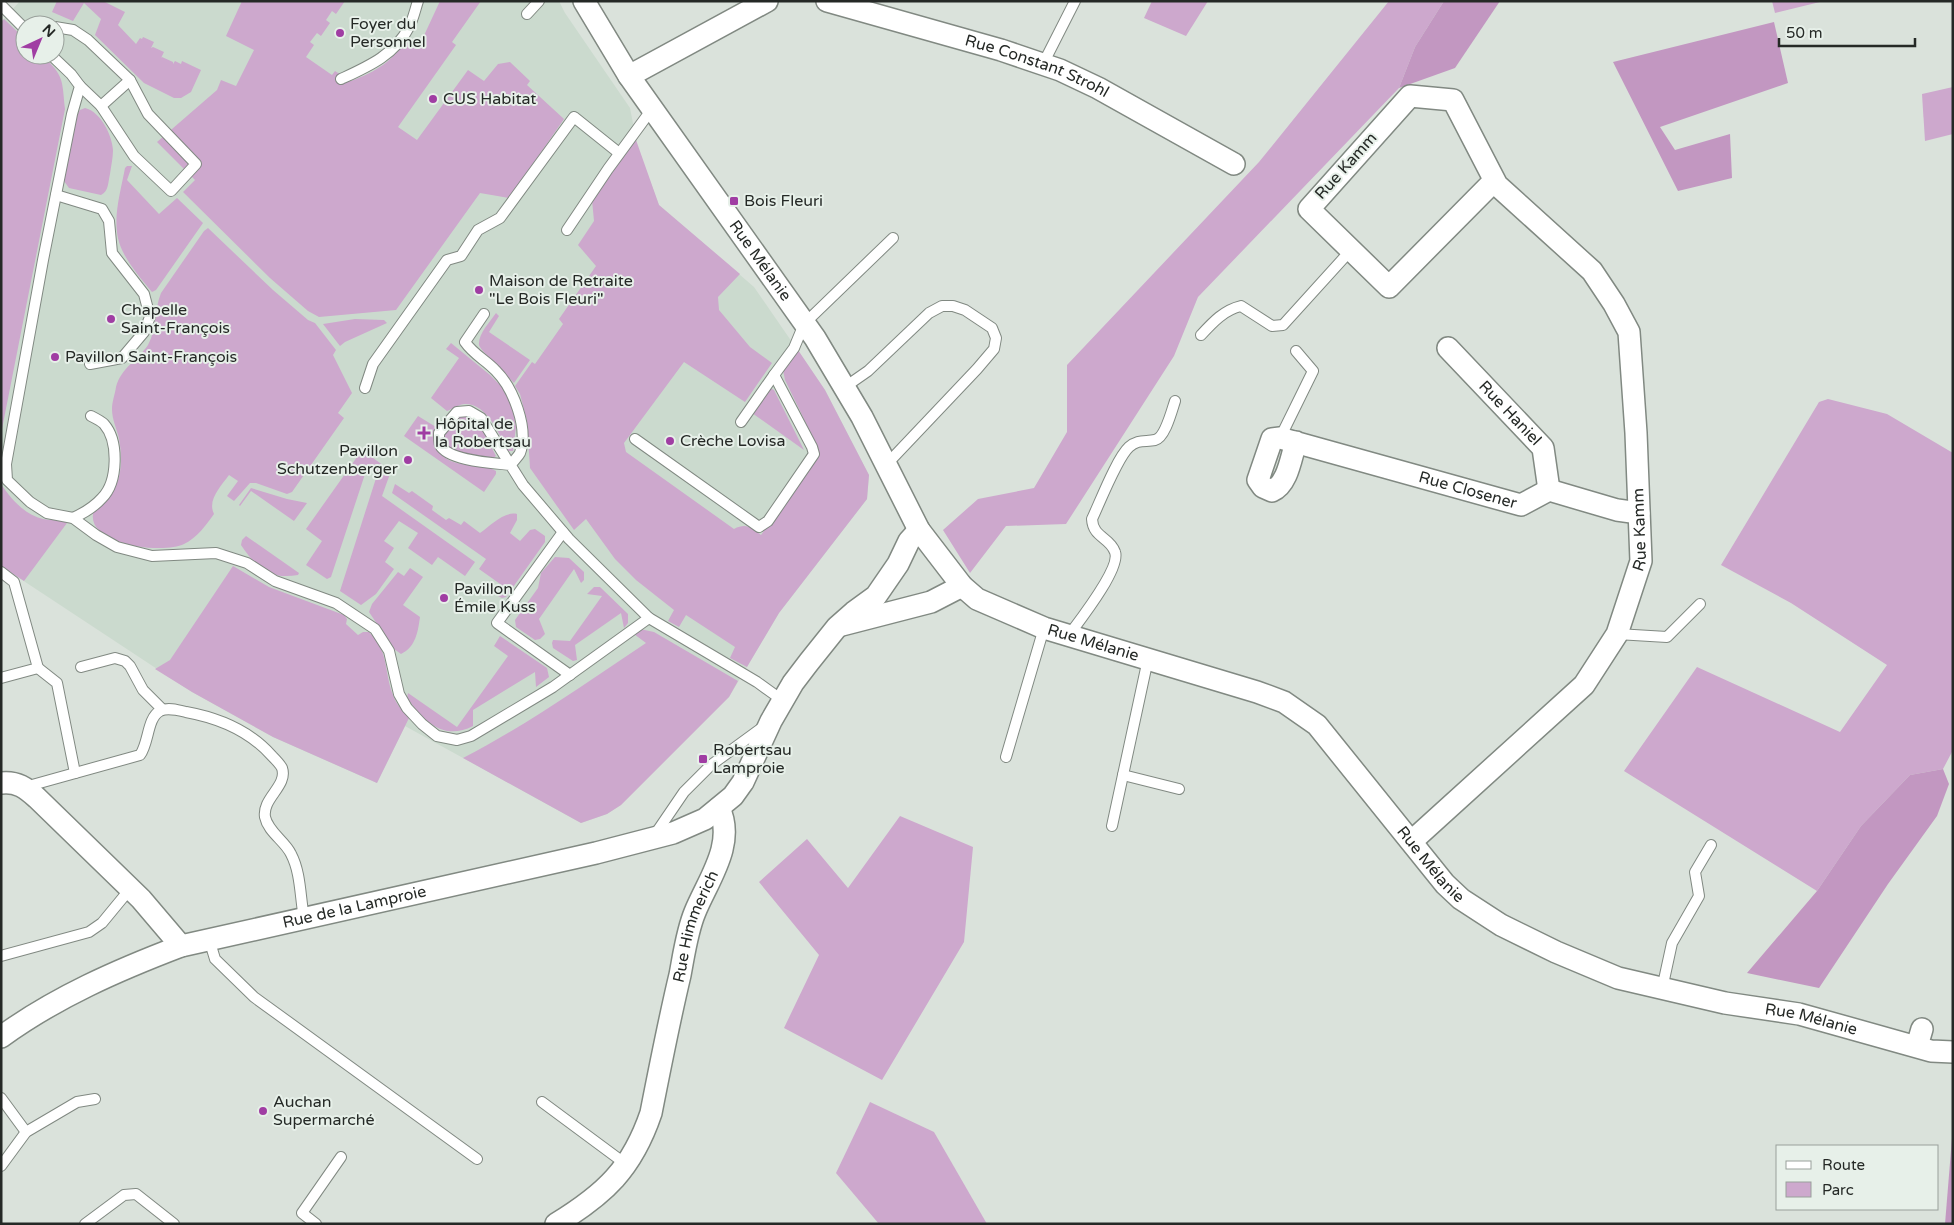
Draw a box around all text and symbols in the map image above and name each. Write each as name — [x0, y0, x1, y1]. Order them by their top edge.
place label: Foyer du Personnel — [350, 14, 426, 52]
north arrow — [15, 15, 65, 65]
scale bar — [1779, 15, 1915, 47]
text: N — [39, 21, 59, 41]
text: 50 m — [1786, 24, 1823, 42]
marker: Foyer du Personnel — [334, 27, 346, 39]
street label: Rue Constant Strohl — [963, 30, 1113, 102]
place label: CUS Habitat — [443, 89, 536, 109]
marker: CUS Habitat — [427, 93, 439, 105]
street label: Rue Kamm — [1311, 128, 1381, 204]
place label: Bois Fleuri — [744, 191, 823, 211]
marker: Bois Fleuri — [728, 195, 740, 207]
street label: Rue Mélanie — [725, 216, 796, 305]
place label: Maison de Retraite "Le Bois Fleuri" — [489, 271, 633, 309]
marker: Maison de Retraite "Le Bois Fleuri" — [473, 284, 485, 296]
place label: Chapelle Saint-François — [121, 300, 230, 338]
marker: Chapelle Saint-François — [105, 313, 117, 325]
place label: Pavillon Saint-François — [65, 347, 237, 367]
marker: Pavillon Saint-François — [49, 351, 61, 363]
street label: Rue Haniel — [1474, 377, 1546, 450]
place label: Hôpital de la Robertsau — [435, 414, 531, 452]
marker: Hôpital de la Robertsau — [417, 426, 431, 440]
place label: Crèche Lovisa — [680, 431, 785, 451]
marker: Crèche Lovisa — [664, 435, 676, 447]
place label: Pavillon Schutzenberger — [277, 441, 399, 479]
marker: Pavillon Schutzenberger — [402, 454, 414, 466]
street label: Rue Closener — [1417, 467, 1520, 514]
street label: Rue Kamm — [1628, 488, 1651, 574]
place label: Pavillon Émile Kuss — [454, 579, 536, 617]
marker: Pavillon Émile Kuss — [438, 592, 450, 604]
street label: Rue Mélanie — [1045, 620, 1141, 666]
place label: Robertsau Lamproie — [713, 740, 792, 778]
marker: Robertsau Lamproie — [697, 753, 709, 765]
street label: Rue Mélanie — [1392, 822, 1469, 907]
street label: Rue Himmerich — [669, 867, 723, 985]
street label: Rue de la Lamproie — [281, 881, 428, 933]
street label: Rue Mélanie — [1764, 999, 1860, 1040]
place label: Auchan Supermarché — [273, 1092, 375, 1130]
marker: Auchan Supermarché — [257, 1105, 269, 1117]
legend — [1776, 1145, 1939, 1210]
text: Route — [1822, 1156, 1865, 1174]
text: Parc — [1822, 1181, 1854, 1199]

